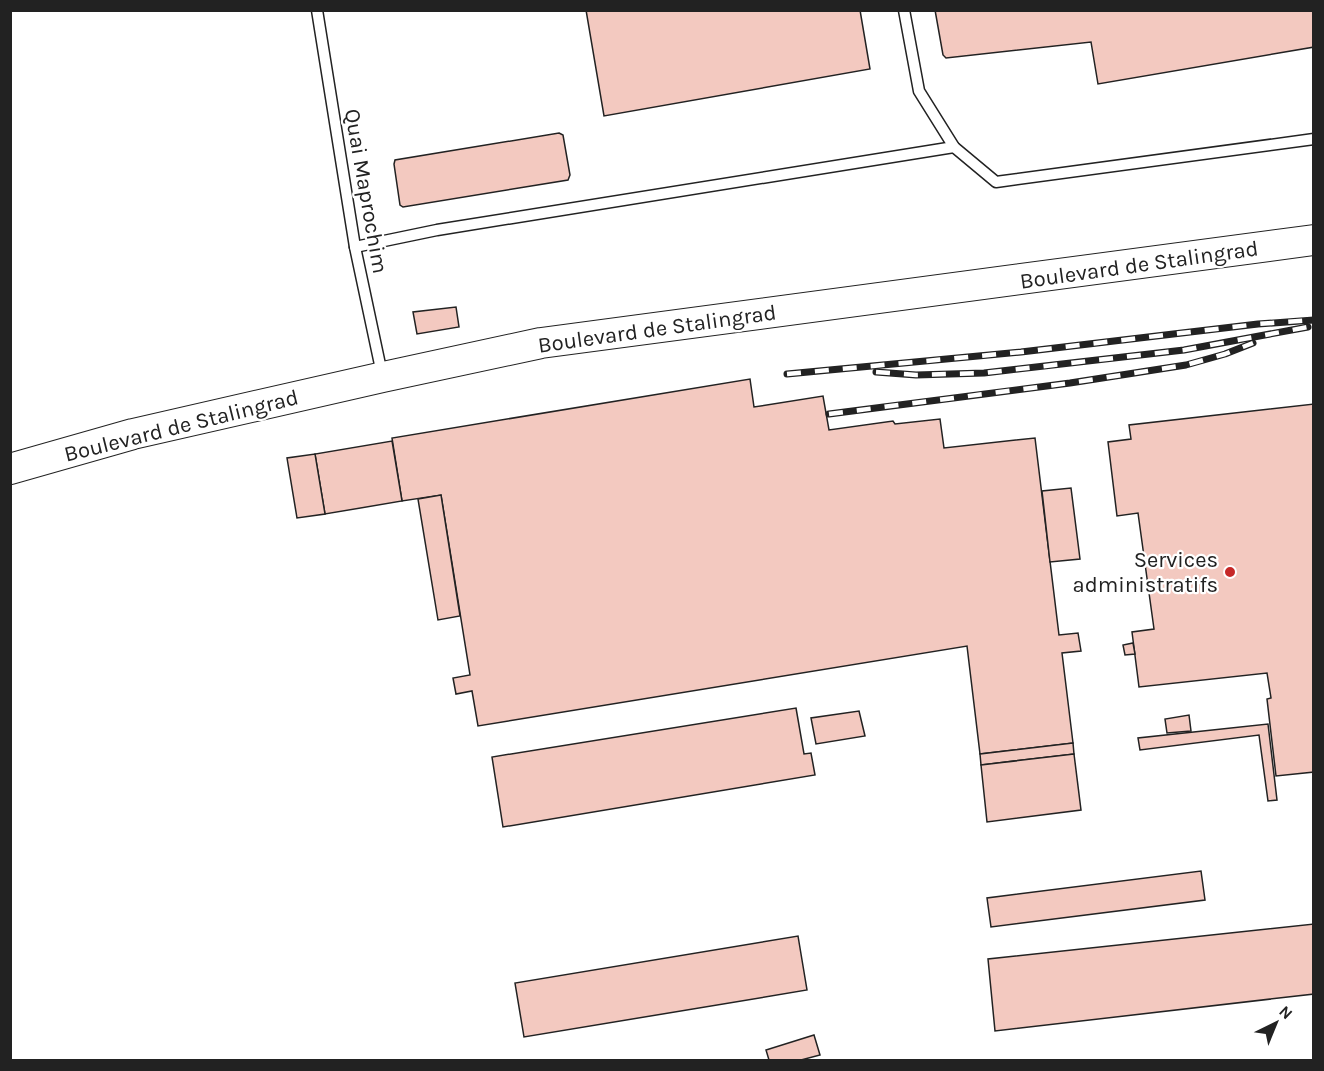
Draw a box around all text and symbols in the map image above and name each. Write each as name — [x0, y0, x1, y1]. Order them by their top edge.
street label: Quai Maprochim — [339, 107, 393, 276]
street label: Boulevard de Stalingrad — [1018, 235, 1260, 295]
street label: Boulevard de Stalingrad — [536, 299, 778, 359]
street label: Boulevard de Stalingrad — [61, 384, 301, 468]
place label: Services administratifs — [1073, 547, 1218, 598]
marker: Services administratifs — [1223, 565, 1237, 579]
north arrow — [1246, 993, 1306, 1053]
text: N — [1275, 1002, 1297, 1023]

